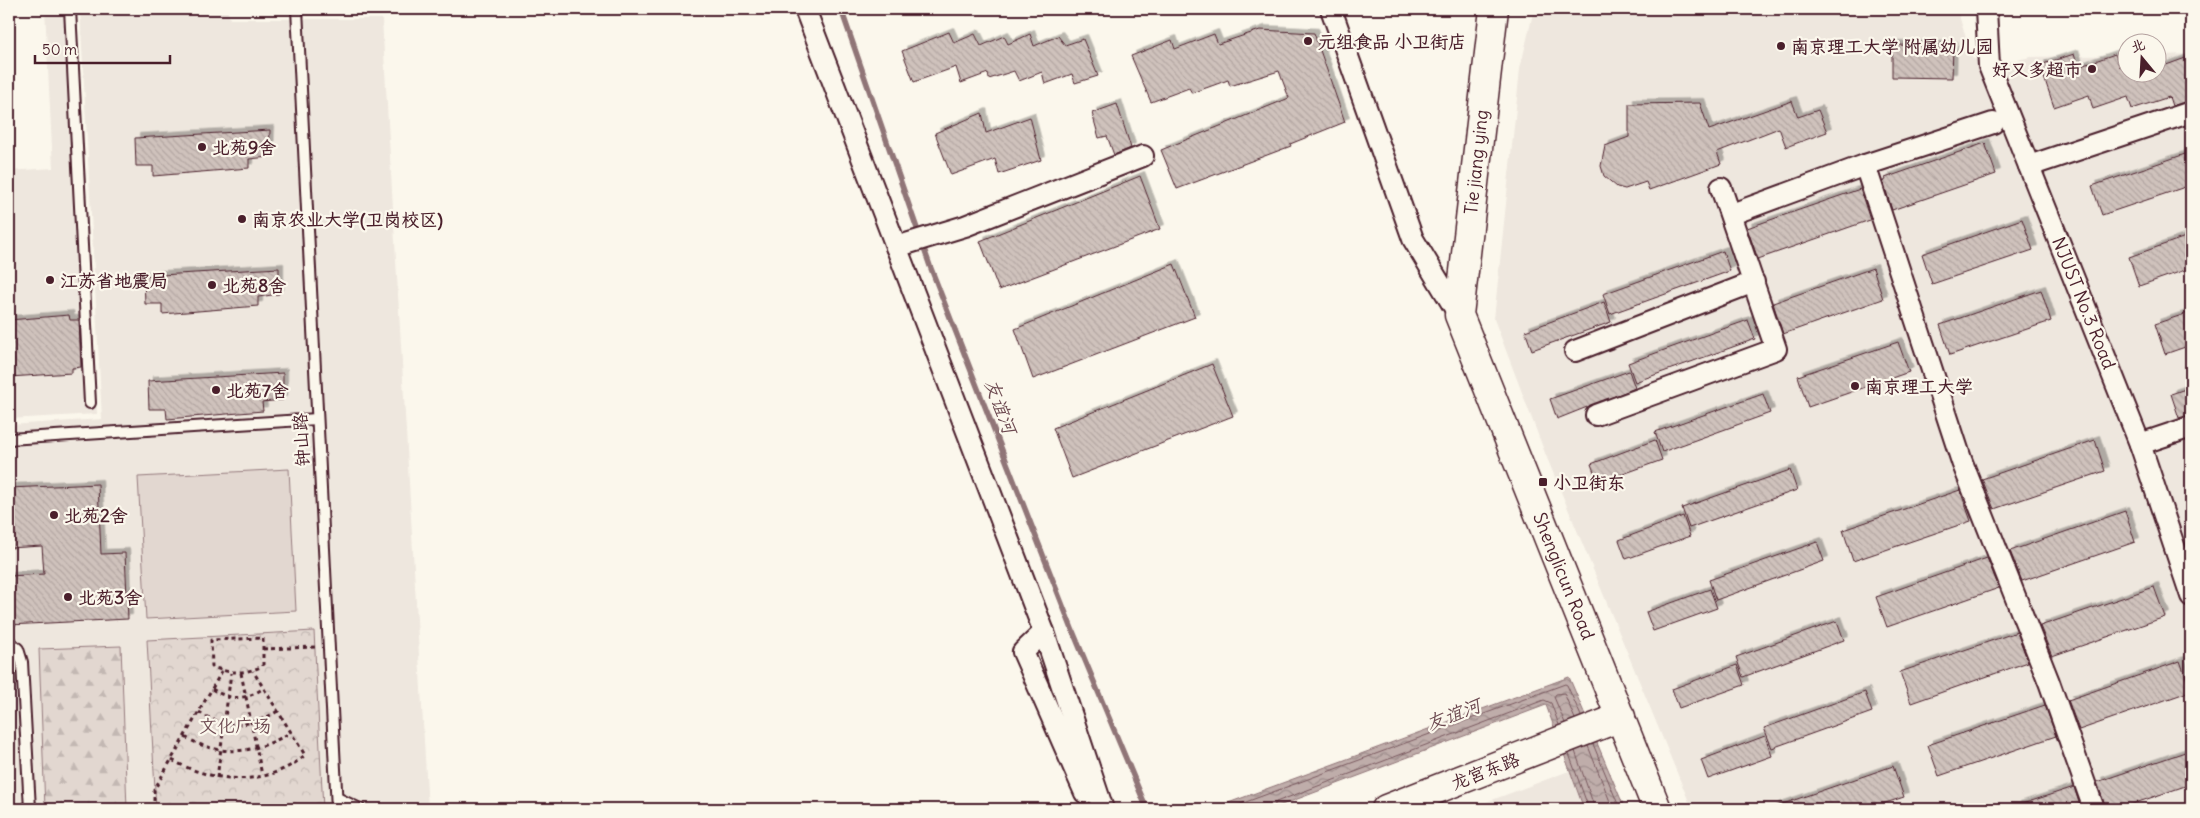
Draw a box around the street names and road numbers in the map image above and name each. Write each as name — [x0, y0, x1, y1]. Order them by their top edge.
street label: Tie jiang ying — [1459, 108, 1493, 216]
street label: NJUST No.3 Road — [2047, 234, 2121, 373]
street label: 钟山路 — [288, 412, 314, 468]
street label: Shenglicun Road — [1528, 509, 1600, 643]
street label: 龙宫东路 — [1447, 747, 1523, 795]

